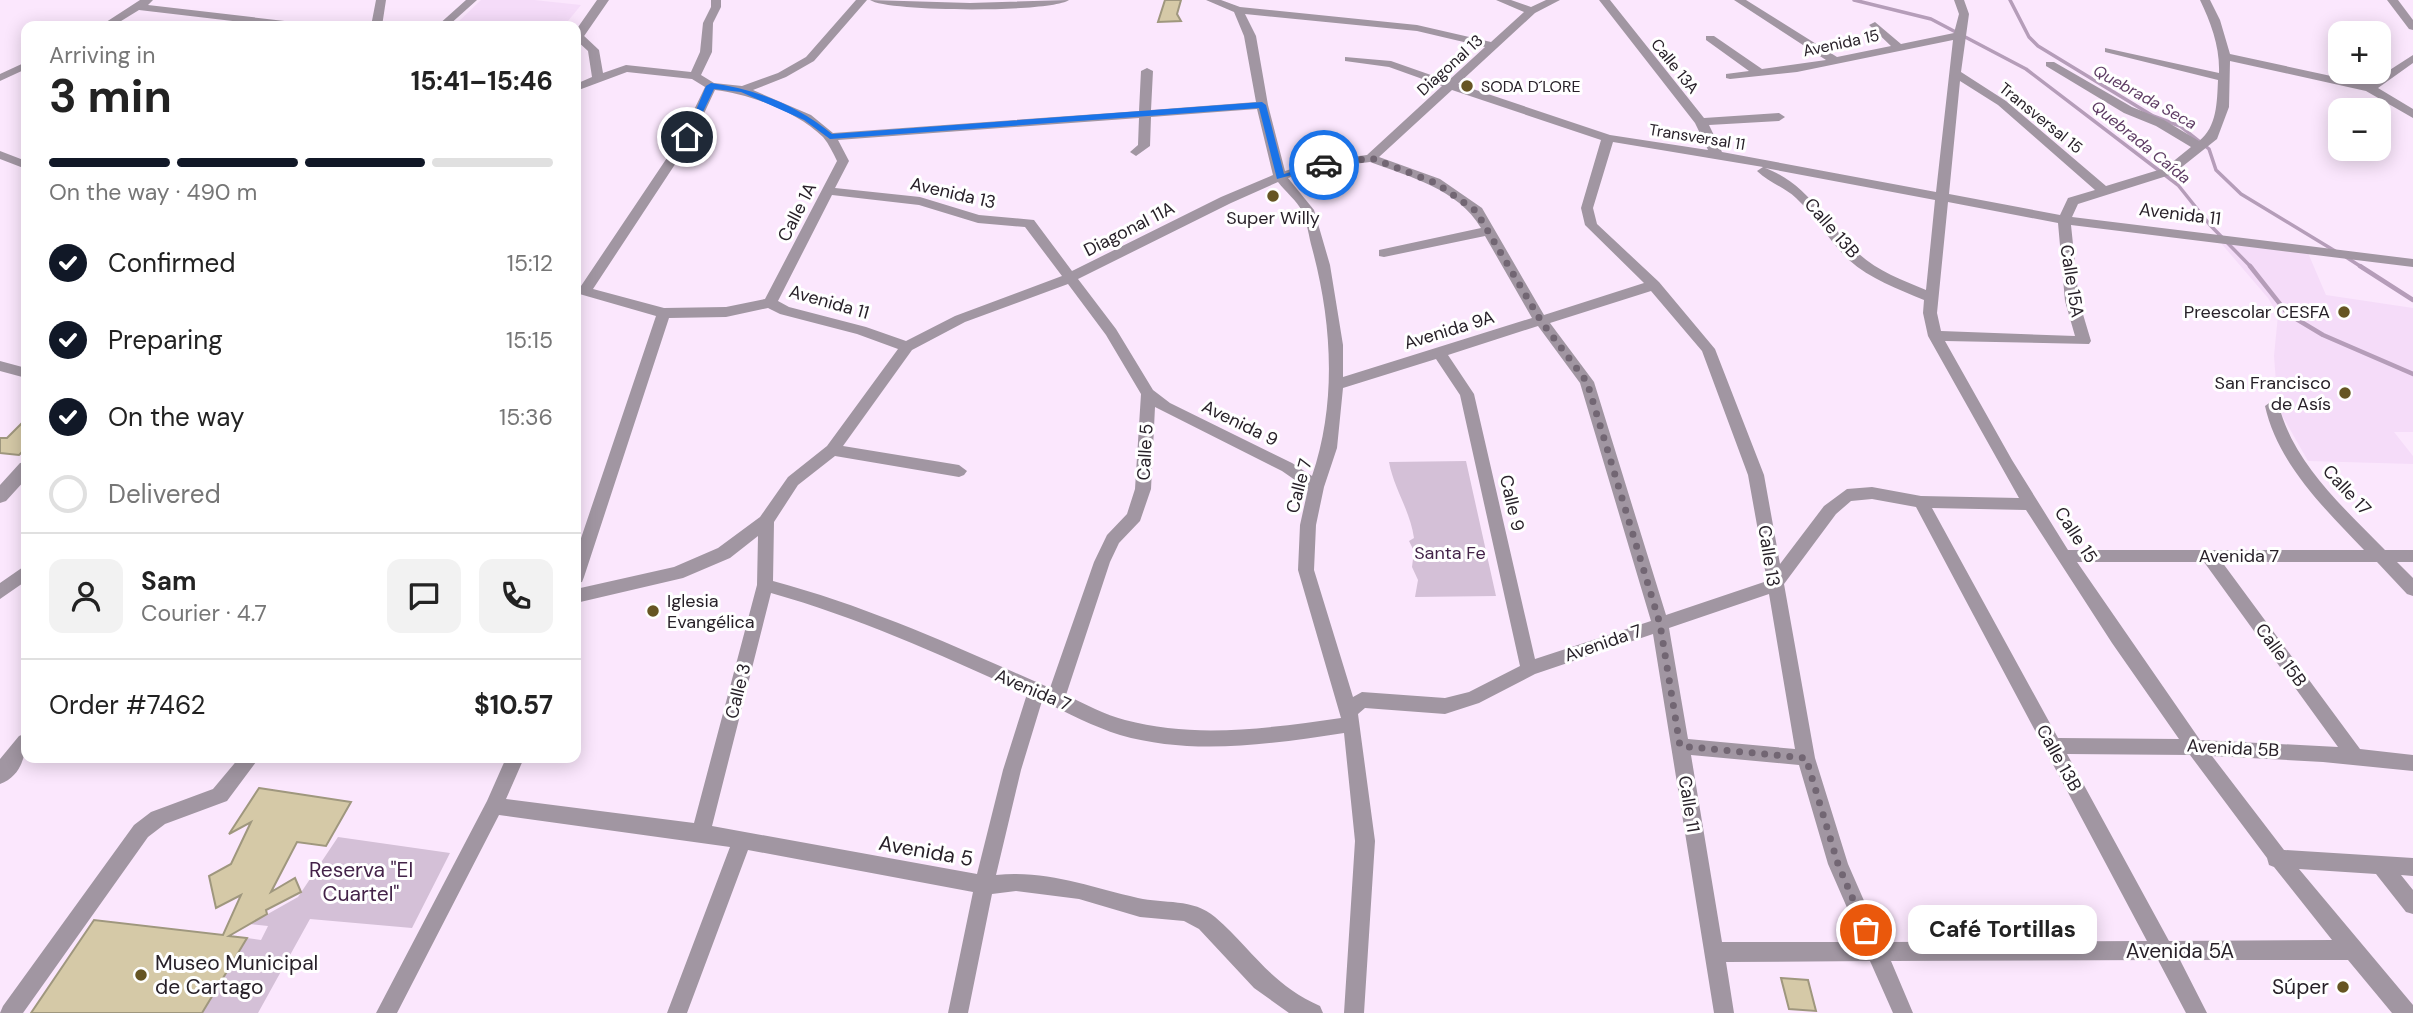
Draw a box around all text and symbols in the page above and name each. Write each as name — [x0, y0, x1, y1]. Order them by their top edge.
map controls — [2328, 21, 2391, 161]
button: + — [2328, 21, 2391, 84]
street label: Avenida 15 — [1801, 25, 1881, 61]
street label: Diagonal 13 — [1413, 30, 1487, 100]
street label: Calle 13A — [1646, 34, 1704, 98]
text: Arriving in — [49, 40, 155, 70]
water label: Quebrada Seca — [2089, 60, 2201, 134]
text: 15:41–15:46 — [411, 64, 553, 98]
text: 3 min — [49, 66, 172, 126]
place label: SODA D´LORE — [1481, 76, 1581, 97]
marker: SODA D´LORE — [1459, 78, 1475, 94]
street label: Transversal 15 — [1995, 78, 2087, 158]
water label: Quebrada Caída — [2087, 96, 2195, 188]
button: − — [2328, 98, 2391, 161]
pin — [657, 107, 717, 167]
icon: home — [668, 118, 706, 156]
street label: Transversal 11 — [1647, 119, 1747, 155]
courier — [1289, 130, 1359, 200]
icon: car — [1305, 146, 1343, 184]
street label: Avenida 13 — [908, 172, 998, 214]
text: On the way · 490 m — [49, 177, 257, 207]
street label: Calle 1A — [772, 178, 822, 246]
marker: Super Willy — [1265, 188, 1281, 204]
street label: Calle 13B — [1799, 193, 1865, 263]
street label: Diagonal 11A — [1079, 196, 1179, 262]
street label: Avenida 11 — [2138, 197, 2222, 231]
place label: Super Willy — [1226, 206, 1320, 230]
street label: Calle 15A — [2054, 243, 2090, 319]
icon: check — [49, 244, 87, 282]
text: Confirmed — [108, 246, 235, 280]
text: 15:12 — [507, 248, 553, 278]
street label: Avenida 11 — [786, 279, 872, 325]
place label: Preescolar CESFA — [2184, 300, 2330, 324]
marker: Preescolar CESFA — [2336, 304, 2352, 320]
street label: Avenida 9A — [1401, 305, 1497, 355]
icon: check — [49, 321, 87, 359]
text: Preparing — [108, 323, 223, 357]
text: 15:15 — [506, 325, 553, 355]
place label: San Francisco de Asís — [2215, 371, 2331, 416]
marker: San Francisco de Asís — [2337, 385, 2353, 401]
street label: Avenida 9 — [1198, 394, 1282, 452]
icon: check — [49, 398, 87, 436]
text: On the way — [108, 400, 244, 434]
text: 15:36 — [499, 402, 553, 432]
street label: Calle 5 — [1132, 423, 1158, 481]
street label: Calle 7 — [1280, 456, 1318, 516]
street label: Calle 17 — [2317, 460, 2377, 520]
street label: Calle 9 — [1494, 473, 1530, 533]
text: Delivered — [108, 477, 221, 511]
street label: Calle 15 — [2049, 502, 2103, 568]
street label: Calle 13 — [1752, 524, 1786, 588]
park label: Santa Fe — [1414, 541, 1486, 565]
street label: Avenida 7 — [2199, 544, 2279, 568]
button: person — [49, 559, 123, 633]
button: chat — [387, 559, 461, 633]
button: phone — [479, 559, 553, 633]
text: Sam — [141, 564, 196, 598]
place label: Iglesia Evangélica — [667, 589, 755, 634]
text: Courier · 4.7 — [141, 598, 267, 628]
marker: Iglesia Evangélica — [645, 603, 661, 619]
street label: Calle 15B — [2250, 618, 2312, 692]
street label: Avenida 7 — [1561, 619, 1645, 667]
street label: Calle 3 — [720, 661, 756, 721]
street label: Avenida 7 — [991, 663, 1075, 717]
text: Order #7462 — [49, 688, 206, 722]
text: $10.57 — [474, 688, 553, 722]
street label: Calle 13B — [2031, 720, 2087, 796]
street label: Avenida 5B — [2186, 734, 2280, 762]
street label: Calle 11 — [1673, 774, 1705, 834]
street label: Avenida 5 — [877, 829, 975, 873]
park label: Reserva "El Cuartel" — [309, 856, 413, 908]
pin — [1836, 900, 1896, 960]
callout: Café Tortillas — [1908, 906, 2097, 954]
icon: bag — [1847, 911, 1885, 949]
text: Café Tortillas — [1929, 914, 2076, 944]
street label: Avenida 5A — [2126, 937, 2234, 965]
place label: Museo Municipal de Cartago — [155, 949, 318, 1001]
marker: Museo Municipal de Cartago — [133, 967, 149, 983]
place label: Súper — [2272, 973, 2329, 1001]
marker: Súper — [2335, 979, 2351, 995]

